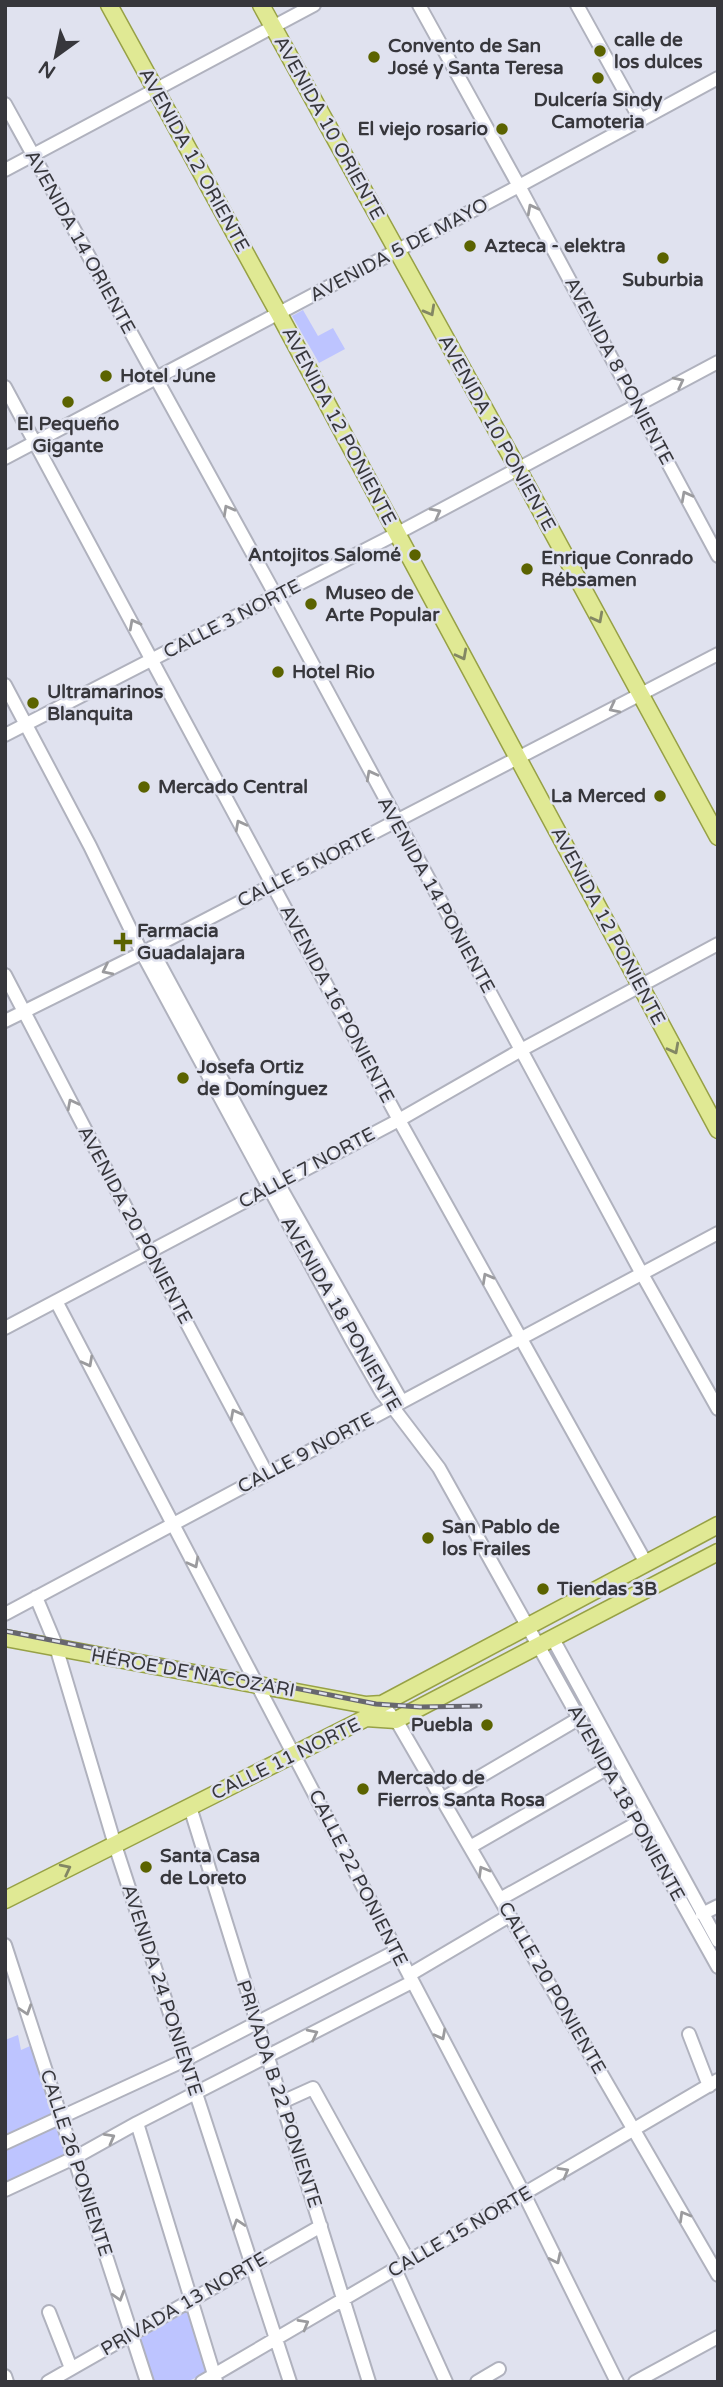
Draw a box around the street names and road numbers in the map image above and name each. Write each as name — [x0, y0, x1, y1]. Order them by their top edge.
street label: AVENIDA 10 ORIENTE — [269, 32, 389, 224]
street label: AVENIDA 12 ORIENTE — [134, 64, 254, 256]
street label: AVENIDA 14 ORIENTE — [20, 146, 140, 338]
street label: AVENIDA 5 DE MAYO — [306, 194, 492, 306]
street label: AVENIDA 8 PONIENTE — [560, 273, 678, 469]
street label: AVENIDA 12 PONIENTE — [277, 323, 401, 529]
street label: AVENIDA 10 PONIENTE — [434, 331, 560, 535]
street label: CALLE 3 NORTE — [160, 575, 304, 663]
street label: AVENIDA 14 PONIENTE — [373, 793, 499, 997]
street label: AVENIDA 12 PONIENTE — [546, 823, 670, 1029]
street label: CALLE 5 NORTE — [234, 824, 378, 912]
street label: AVENIDA 16 PONIENTE — [275, 901, 399, 1107]
street label: AVENIDA 20 PONIENTE — [73, 1122, 197, 1328]
street label: CALLE 7 NORTE — [235, 1123, 379, 1213]
street label: AVENIDA 18 PONIENTE — [276, 1213, 406, 1415]
street label: CALLE 9 NORTE — [234, 1408, 378, 1498]
street label: HÉROE DE NACOZARI — [89, 1644, 297, 1702]
street label: AVENIDA 18 PONIENTE — [563, 1701, 689, 1905]
street label: CALLE 11 NORTE — [208, 1713, 364, 1805]
street label: CALLE 22 PONIENTE — [304, 1786, 412, 1970]
street label: AVENIDA 24 PONIENTE — [117, 1881, 207, 2099]
street label: CALLE 20 PONIENTE — [494, 1898, 610, 2078]
street label: PRIVADA B 22 PONIENTE — [232, 1977, 326, 2211]
street label: CALLE 26 PONIENTE — [35, 2067, 117, 2259]
street label: CALLE 15 NORTE — [384, 2182, 536, 2282]
street label: PRIVADA 13 NORTE — [97, 2247, 271, 2361]

